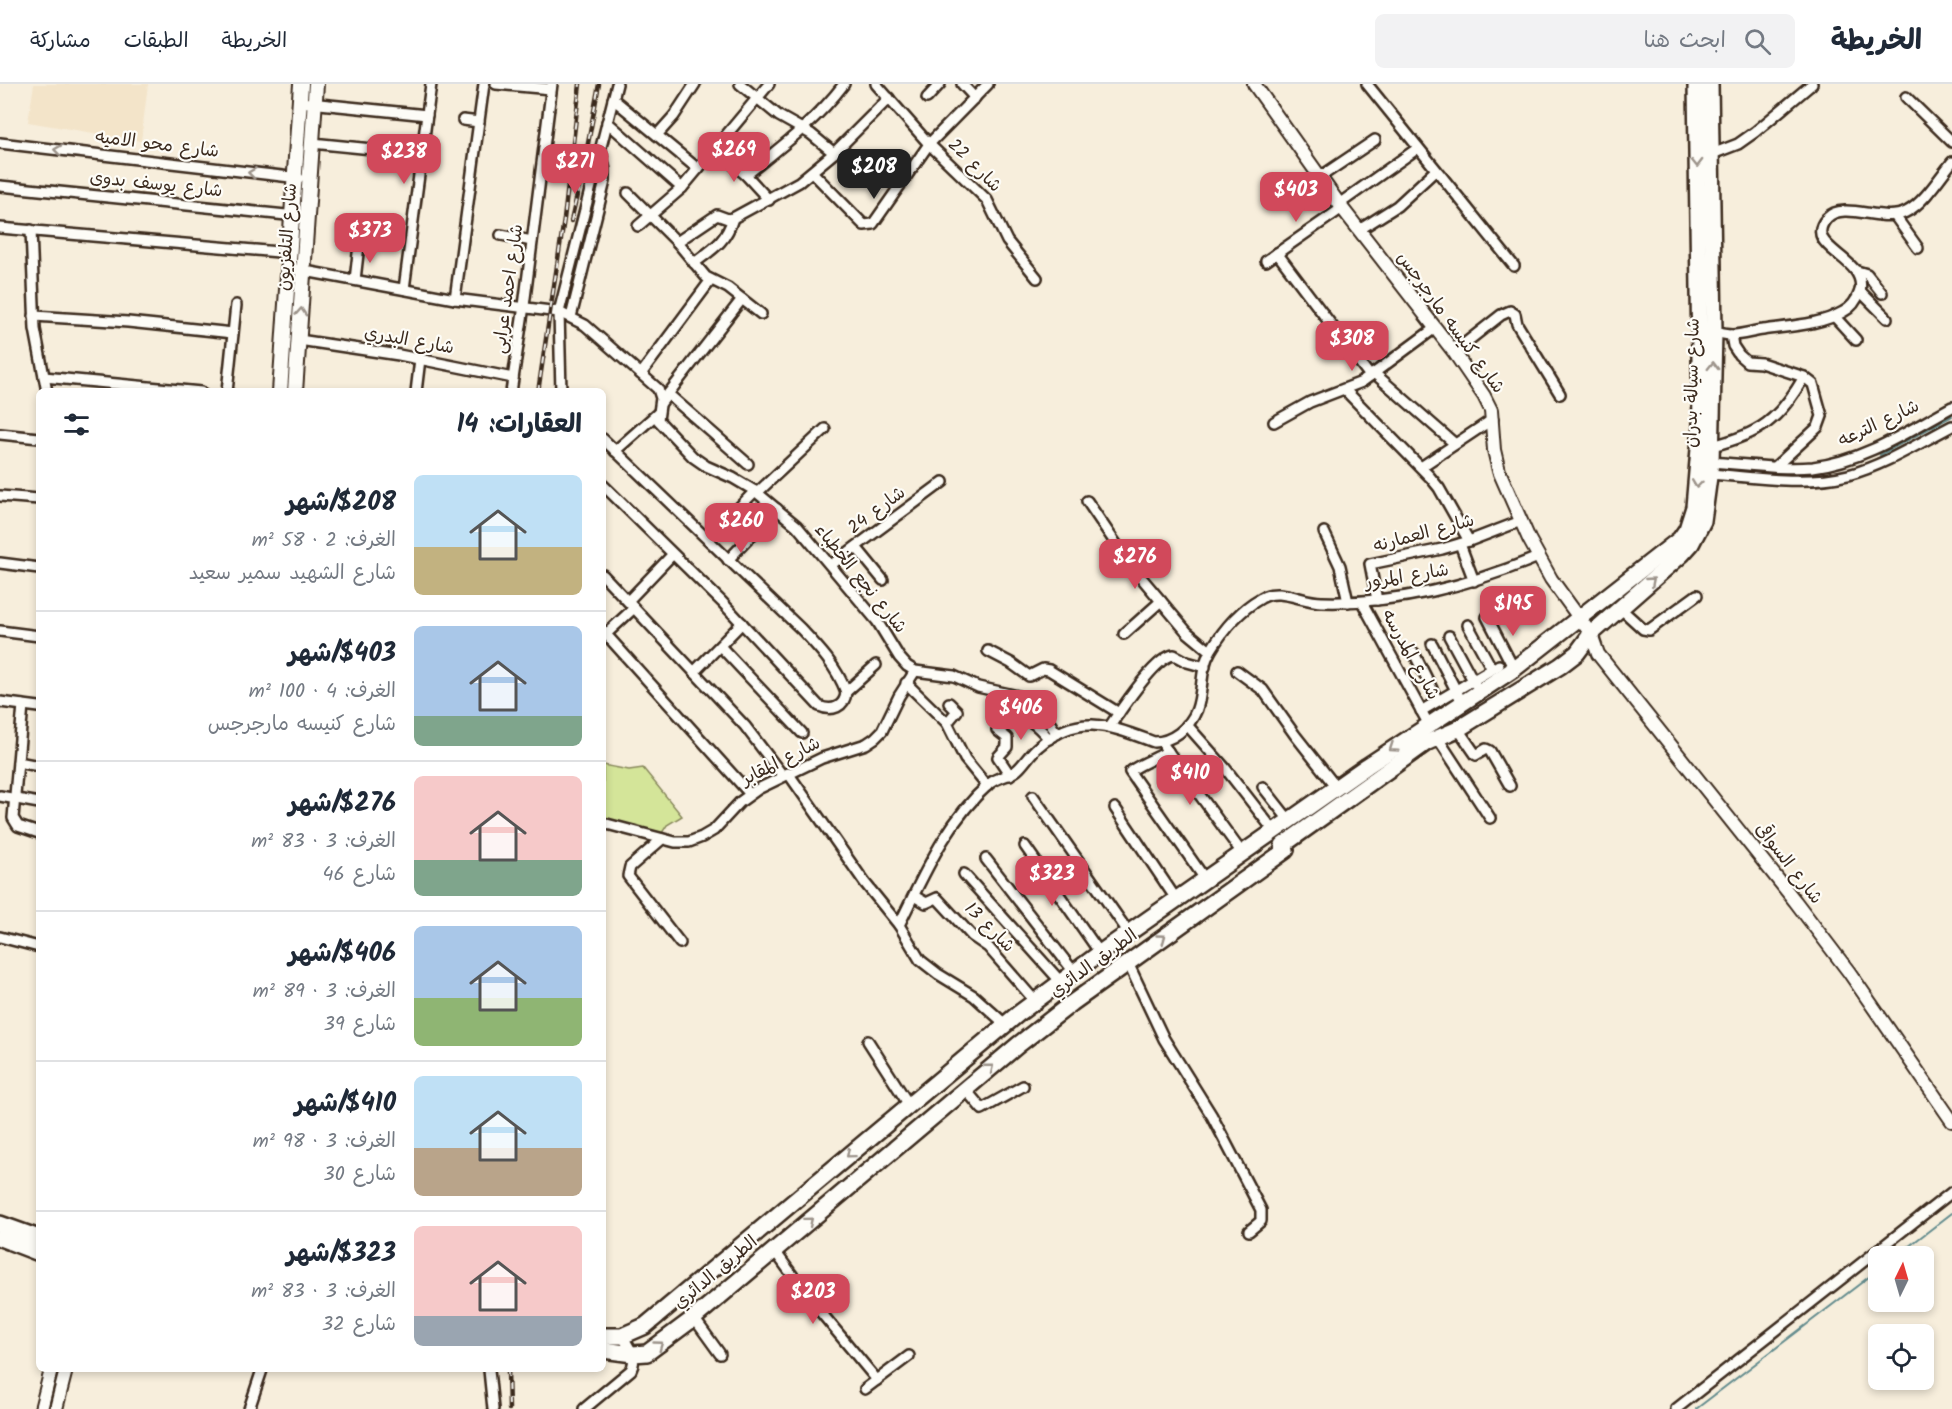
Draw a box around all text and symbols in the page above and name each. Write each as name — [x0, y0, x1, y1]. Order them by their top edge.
search box — [1375, 14, 1795, 68]
text: الخريطة — [1831, 19, 1922, 64]
text: ابحث هنا — [1643, 24, 1726, 59]
text: مشاركة — [30, 25, 91, 58]
text: الطبقات — [124, 25, 189, 58]
text: الخريطة — [222, 25, 287, 58]
icon: search — [1741, 25, 1774, 58]
street label: شارع محو الاميه — [93, 123, 221, 167]
pin: $269 — [698, 132, 770, 183]
street label: شارع 22 — [940, 132, 1008, 200]
pin: $238 — [368, 134, 440, 185]
text: $269 — [712, 135, 756, 167]
text: $238 — [381, 137, 427, 169]
one-way arrow — [54, 144, 63, 156]
pin: $271 — [539, 144, 611, 195]
text: $271 — [556, 147, 594, 179]
pin: $208 — [838, 149, 910, 200]
text: $208 — [851, 152, 897, 184]
one-way arrow — [1691, 159, 1703, 168]
street label: شارع يوسف بدوى — [88, 164, 224, 206]
one-way arrow — [247, 167, 256, 179]
pin: $403 — [1260, 172, 1332, 223]
text: $403 — [1274, 175, 1318, 207]
street label: شارع التلفزيون — [270, 182, 306, 292]
pin: $373 — [334, 213, 406, 264]
text: $373 — [348, 216, 392, 248]
street label: شارع احمد عرابى — [486, 222, 532, 356]
street label: شارع كنيسه مارجرجس — [1388, 246, 1512, 400]
one-way arrow — [294, 308, 307, 317]
street label: شارع سيالة بدران — [1677, 318, 1709, 448]
street label: شارع البدري — [362, 319, 456, 363]
pin: $308 — [1316, 321, 1388, 372]
text: $308 — [1330, 324, 1374, 356]
one-way arrow — [1707, 361, 1719, 370]
street label: شارع الترعه — [1833, 392, 1925, 456]
text: العقارات: 14 — [456, 404, 582, 446]
icon: filters — [60, 408, 93, 441]
street label: شارع 24 — [842, 479, 912, 543]
one-way arrow — [1691, 480, 1703, 489]
text: $208/شهر — [286, 482, 396, 524]
icon: home — [462, 499, 534, 571]
pin: $260 — [705, 503, 777, 554]
text: $260 — [719, 506, 763, 538]
street label: شارع العمارنه — [1370, 507, 1478, 561]
street label: شارع نجع الخطباء — [806, 518, 914, 640]
text: الغرف: 2 · 58 m² — [252, 525, 396, 557]
pin: $276 — [1099, 539, 1171, 590]
text: $276 — [1113, 542, 1157, 574]
street label: شارع المرور — [1361, 556, 1451, 598]
text: شارع الشهيد سمير سعيد — [189, 558, 396, 590]
one-way arrow — [1644, 577, 1655, 588]
pin: $195 — [1477, 586, 1549, 637]
text: $195 — [1494, 589, 1532, 621]
street label: شارع المدرسه — [1373, 604, 1447, 706]
text: $403/شهر — [288, 633, 396, 675]
icon: home — [462, 650, 534, 722]
text: الغرف: 4 · 100 m² — [249, 676, 396, 708]
pin: $406 — [985, 690, 1057, 741]
text: $406 — [999, 693, 1043, 725]
text: شارع كنيسه مارجرجس — [208, 709, 396, 741]
street label: شارع المقابر — [734, 730, 826, 795]
one-way arrow — [1388, 741, 1399, 752]
pin: $410 — [1154, 755, 1226, 806]
text: $410 — [1170, 758, 1210, 790]
text: $276/شهر — [289, 783, 396, 825]
icon: home — [462, 800, 534, 872]
street label: شارع السواقى — [1747, 817, 1829, 911]
text: الغرف: 3 · 83 m² — [251, 826, 396, 858]
pin: $323 — [1016, 856, 1088, 907]
text: شارع 46 — [323, 859, 396, 891]
text: $323 — [1029, 859, 1075, 891]
street label: شارع 13 — [957, 896, 1021, 960]
street label: الطريق الدائري — [1044, 922, 1144, 1006]
text: $406/شهر — [288, 933, 396, 975]
one-way arrow — [1156, 934, 1167, 945]
icon: home — [462, 950, 534, 1022]
text: الغرف: 3 · 89 m² — [253, 976, 396, 1008]
text: شارع 39 — [324, 1009, 396, 1041]
one-way arrow — [983, 1064, 994, 1075]
text: $410/شهر — [295, 1083, 396, 1125]
icon: home — [462, 1100, 534, 1172]
text: الغرف: 3 · 98 m² — [253, 1126, 396, 1158]
one-way arrow — [846, 1147, 857, 1158]
text: شارع 30 — [323, 1159, 396, 1191]
one-way arrow — [802, 1217, 813, 1228]
street label: الطريق الدائري — [667, 1229, 765, 1317]
text: $323/شهر — [286, 1233, 396, 1275]
north arrow — [1868, 1246, 1934, 1312]
map controls — [1868, 1246, 1934, 1390]
icon: home — [462, 1250, 534, 1322]
pin: $203 — [777, 1274, 849, 1325]
text: الغرف: 3 · 83 m² — [251, 1276, 396, 1308]
text: $203 — [791, 1277, 835, 1309]
text: شارع 32 — [322, 1309, 396, 1341]
button: locate — [1868, 1324, 1934, 1390]
one-way arrow — [652, 1341, 663, 1352]

